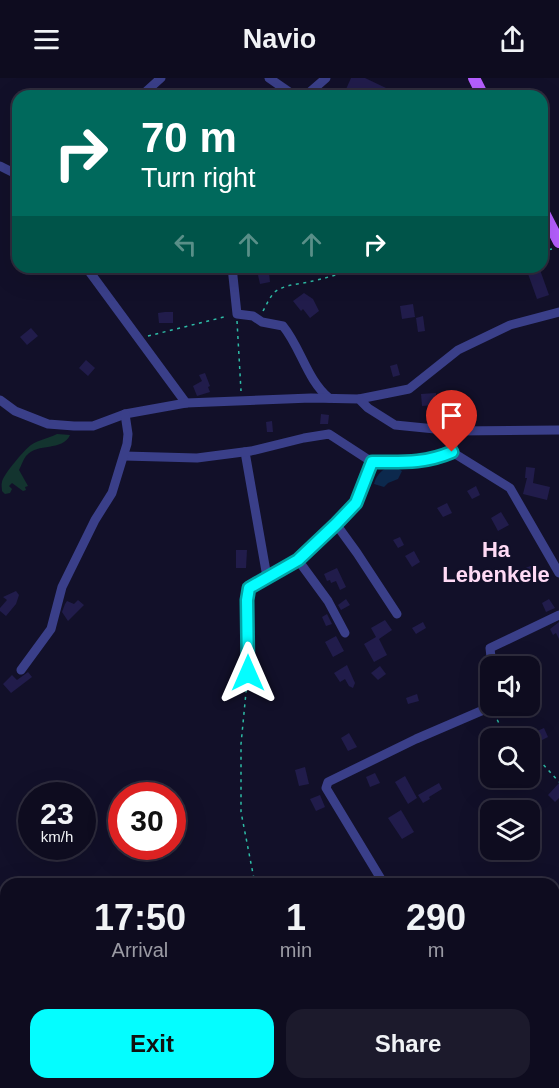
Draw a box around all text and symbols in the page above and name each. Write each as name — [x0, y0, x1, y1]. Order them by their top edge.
icon: menu — [30, 23, 63, 56]
icon: share — [496, 23, 529, 56]
text: Navio — [243, 24, 316, 54]
icon: right — [42, 114, 120, 192]
text: 70 m — [141, 114, 237, 161]
text: Turn right — [141, 163, 256, 193]
icon: left — [169, 228, 202, 261]
icon: ahead — [232, 228, 265, 261]
icon: ahead — [295, 228, 328, 261]
icon: right — [358, 228, 391, 261]
pin — [426, 390, 477, 452]
icon: arrive — [435, 399, 468, 432]
district label: Ha Lebenkele — [442, 537, 550, 587]
position arrow — [216, 641, 280, 705]
map controls — [480, 656, 540, 860]
button: sound — [480, 656, 540, 716]
button: search — [480, 728, 540, 788]
speed limit sign: 30 — [108, 782, 186, 860]
text: 23 — [40, 797, 74, 830]
button: layers — [480, 800, 540, 860]
text: km/h — [41, 828, 73, 845]
text: 17:50 — [94, 897, 186, 938]
text: 1 — [286, 897, 306, 938]
text: 290 — [406, 897, 466, 938]
text: Arrival — [112, 939, 168, 961]
text: min — [280, 939, 312, 961]
text: m — [428, 939, 444, 961]
button: Exit — [30, 1009, 274, 1078]
button: Share — [286, 1009, 530, 1078]

